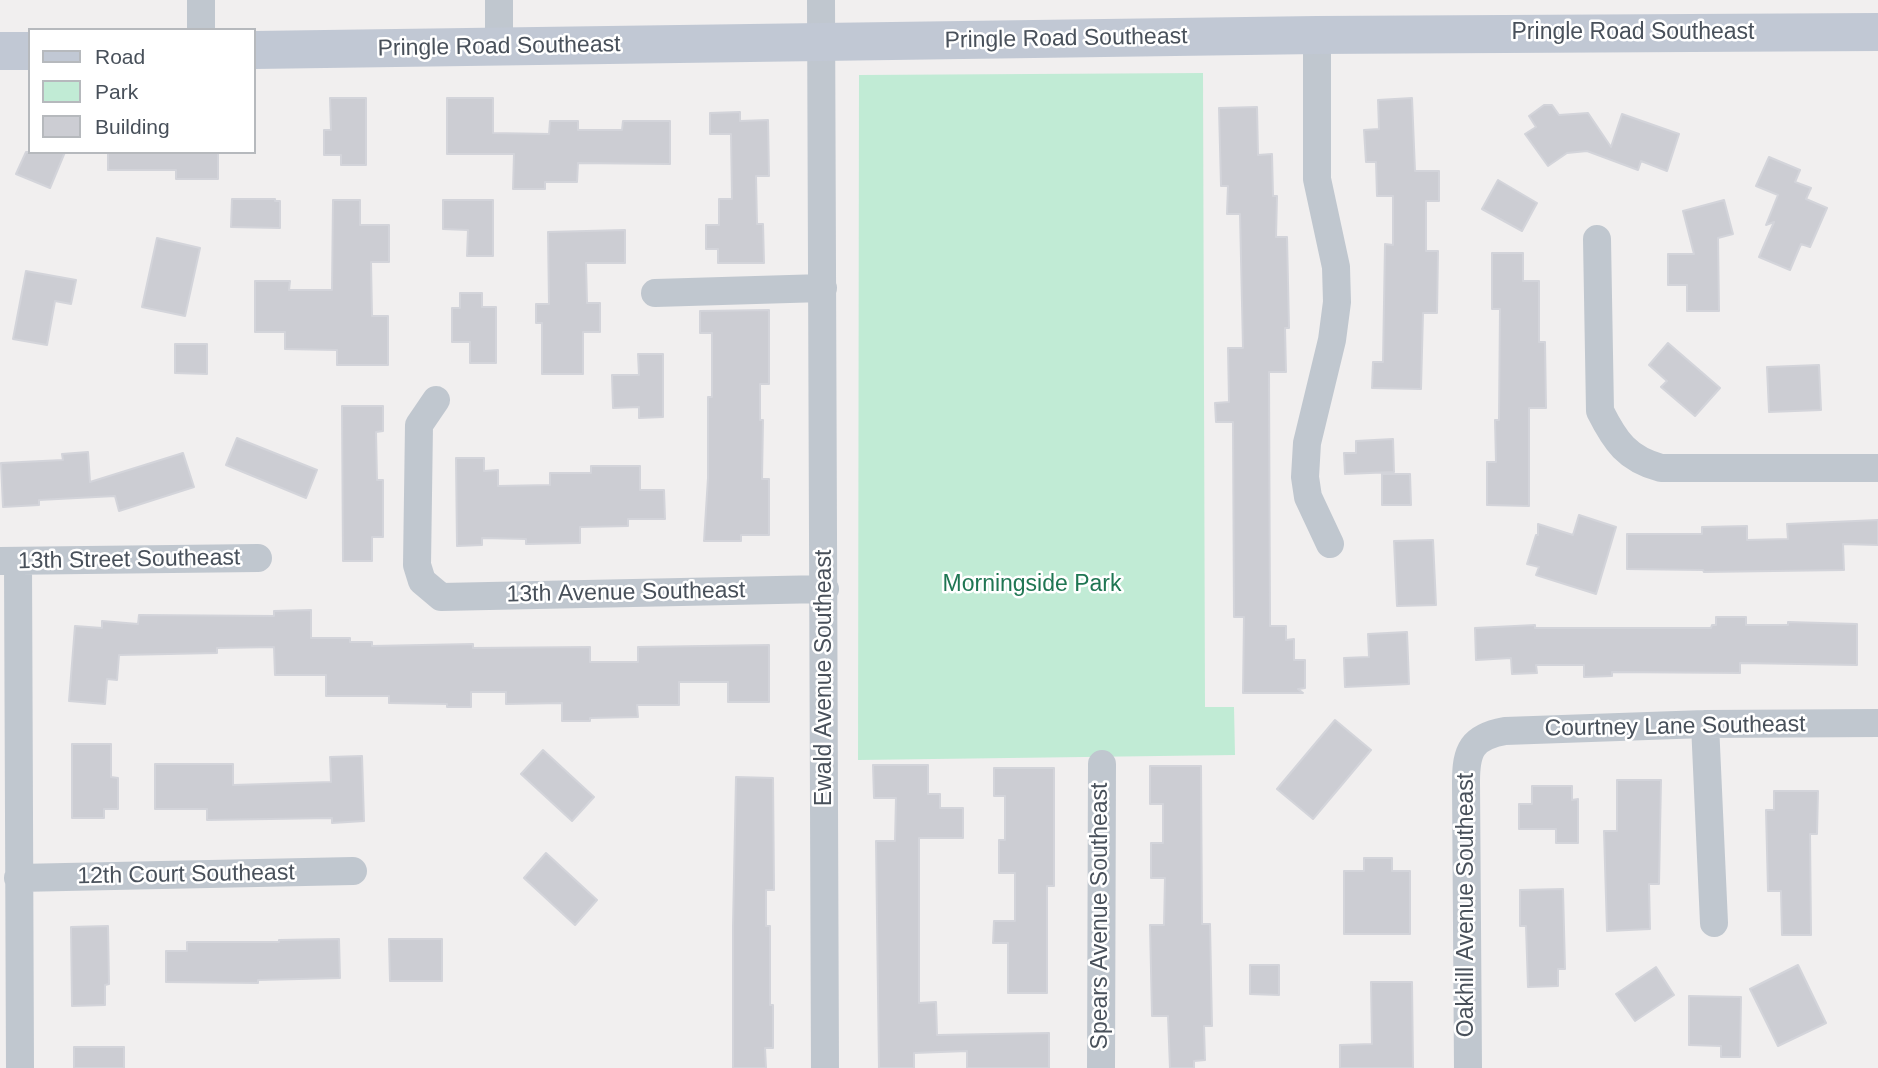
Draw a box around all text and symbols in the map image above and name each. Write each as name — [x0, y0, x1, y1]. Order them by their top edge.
street label: Pringle Road Southeast — [1512, 19, 1754, 47]
street label: Pringle Road Southeast — [944, 23, 1188, 55]
legend — [28, 28, 256, 154]
street label: Pringle Road Southeast — [377, 31, 621, 63]
text: Road — [95, 45, 145, 68]
text: Park — [95, 80, 138, 103]
text: Building — [95, 115, 170, 138]
street label: 13th Street Southeast — [18, 544, 240, 576]
street label: Ewald Avenue Southeast — [811, 550, 839, 806]
park label: Morningside Park — [943, 571, 1121, 599]
street label: 13th Avenue Southeast — [506, 577, 746, 609]
street label: Courtney Lane Southeast — [1544, 711, 1806, 743]
street label: Oakhill Avenue Southeast — [1453, 773, 1481, 1037]
street label: Spears Avenue Southeast — [1087, 783, 1115, 1049]
street label: 12th Court Southeast — [77, 859, 295, 891]

